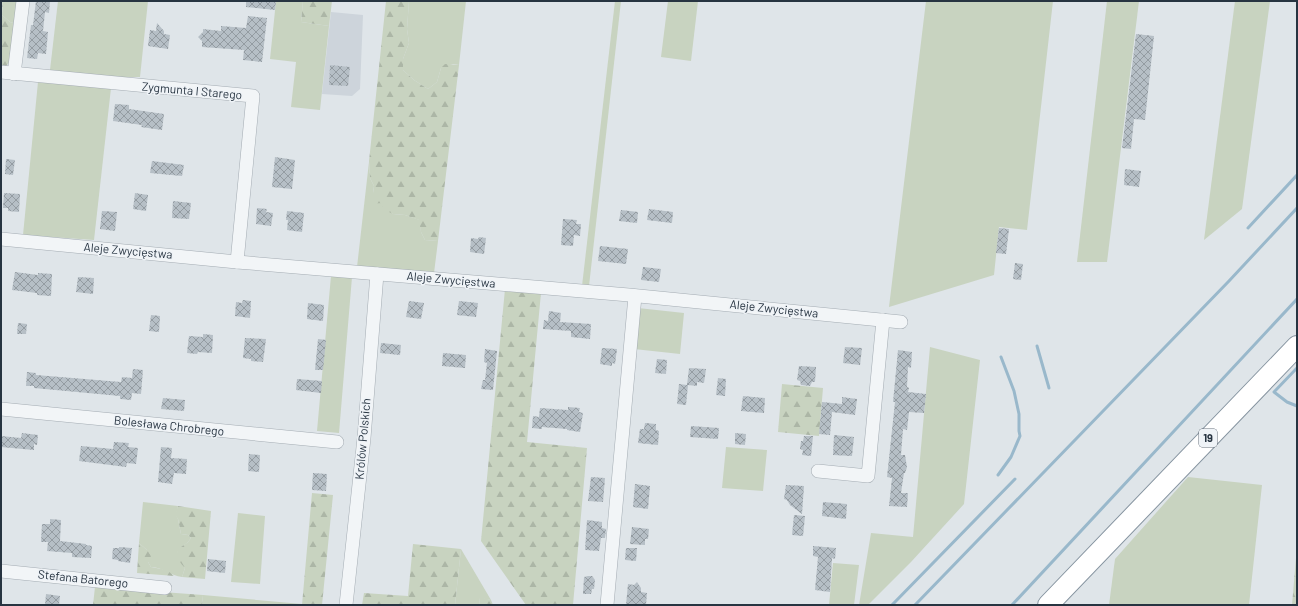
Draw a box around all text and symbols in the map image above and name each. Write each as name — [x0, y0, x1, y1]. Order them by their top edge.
street label: Zygmunta I Starego — [141, 79, 243, 101]
street label: Aleje Zwycięstwa — [83, 239, 173, 261]
street label: Aleje Zwycięstwa — [406, 268, 496, 290]
street label: Aleje Zwycięstwa — [729, 296, 819, 320]
street label: Królów Polskich — [351, 398, 373, 480]
street label: Bolesława Chrobrego — [113, 412, 225, 438]
road number: 19 — [1199, 429, 1217, 447]
street label: Stefana Batorego — [37, 566, 129, 590]

